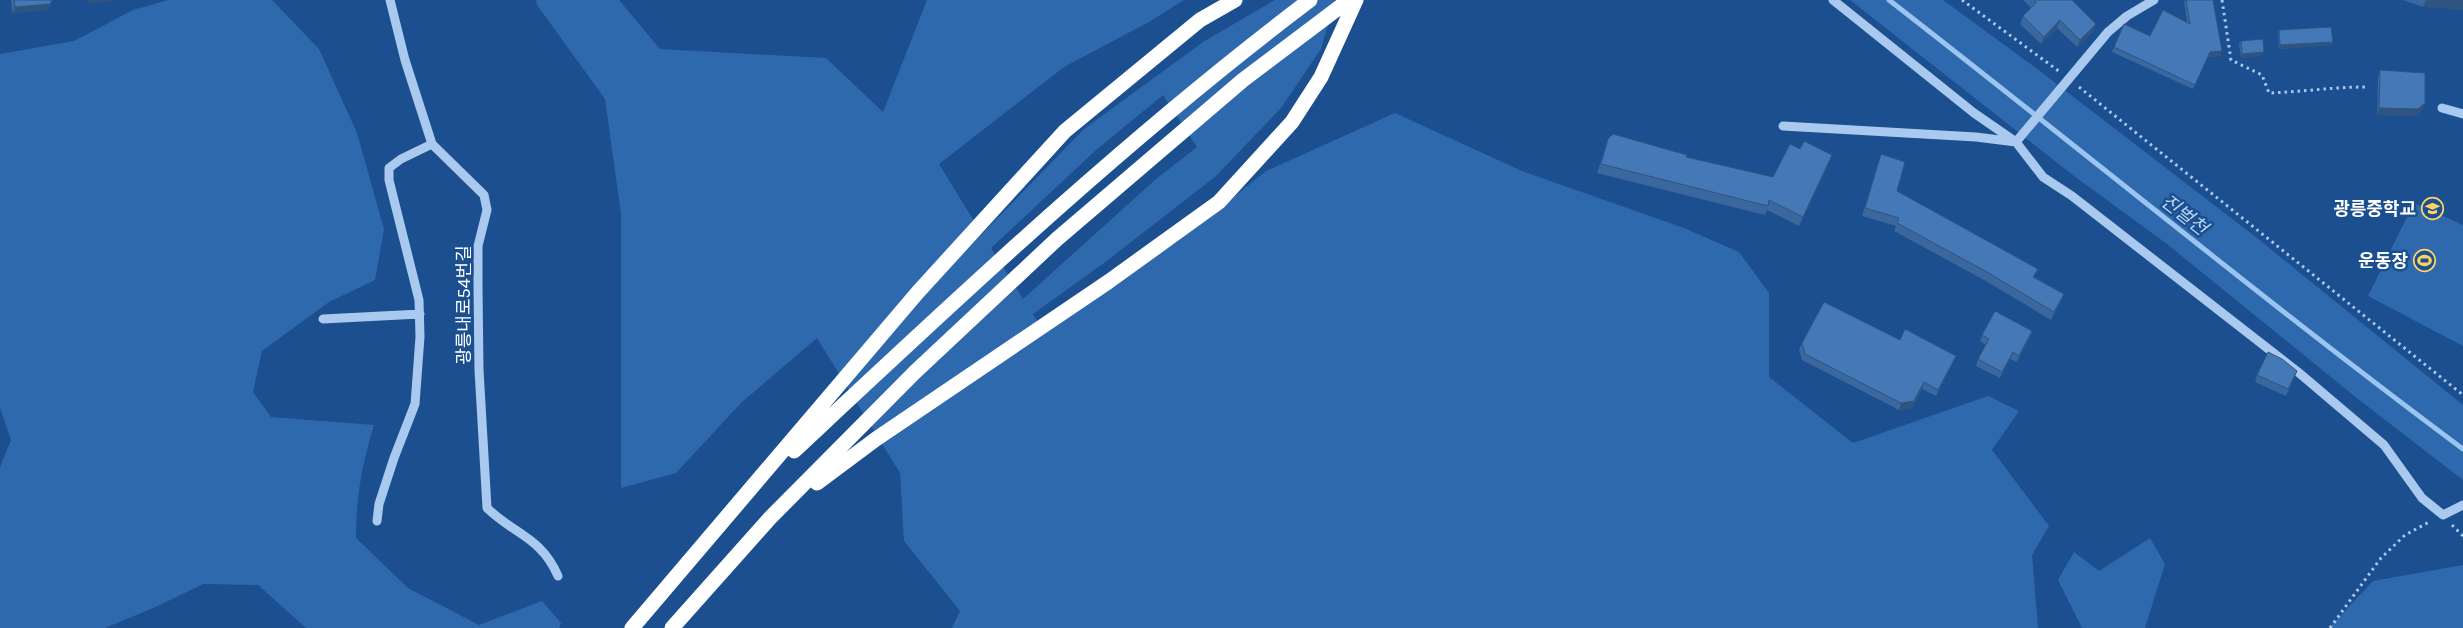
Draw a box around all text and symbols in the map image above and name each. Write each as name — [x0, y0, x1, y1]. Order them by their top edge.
water label: 진벌천 — [2157, 190, 2213, 241]
school or university icon: 광릉중학교 — [2420, 197, 2444, 221]
place label: 광릉중학교 — [2333, 198, 2416, 220]
street label: 광릉내로54번길 — [453, 245, 475, 365]
sports icon: 운동장 — [2412, 249, 2436, 273]
place label: 운동장 — [2358, 250, 2408, 272]

